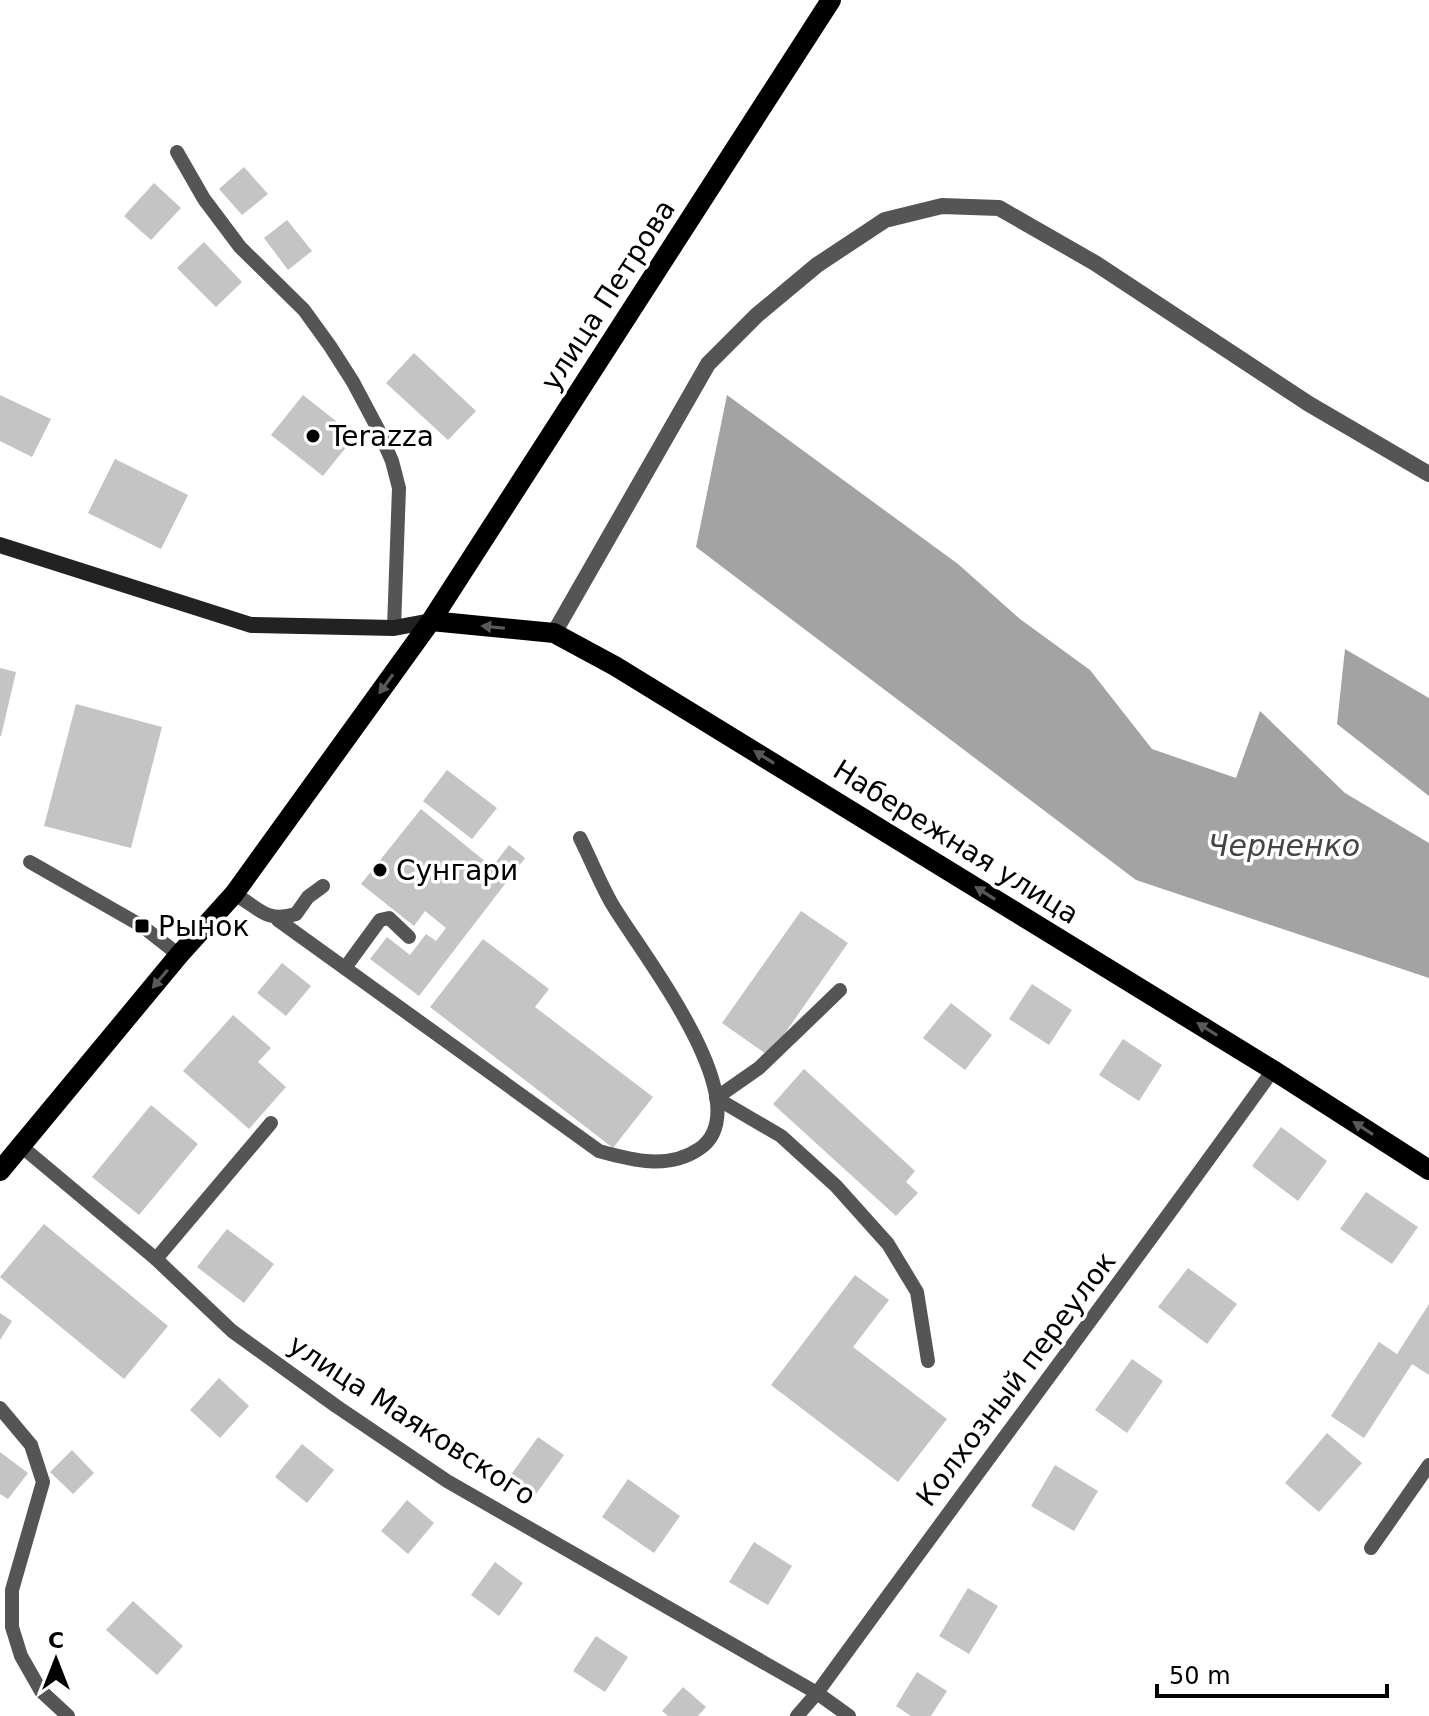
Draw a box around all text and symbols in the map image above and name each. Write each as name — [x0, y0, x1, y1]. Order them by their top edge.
street label: улица Петрова — [534, 193, 682, 397]
place label: Terazza — [328, 420, 434, 453]
marker: Terazza — [304, 427, 322, 445]
one-way arrow — [480, 620, 505, 633]
one-way arrow — [378, 674, 394, 694]
one-way arrow — [753, 750, 775, 764]
street label: Набережная улица — [827, 753, 1085, 931]
water label: Черненко — [1208, 828, 1360, 863]
place label: Сунгари — [396, 854, 518, 887]
marker: Сунгари — [371, 861, 389, 879]
one-way arrow — [974, 886, 996, 900]
place label: Рынок — [158, 910, 249, 943]
marker: Рынок — [133, 917, 151, 935]
one-way arrow — [152, 969, 168, 989]
one-way arrow — [1196, 1023, 1218, 1037]
one-way arrow — [1353, 1120, 1374, 1135]
street label: Колхозный переулок — [910, 1245, 1122, 1513]
street label: улица Маяковского — [282, 1328, 542, 1512]
north arrow — [16, 1620, 96, 1700]
text: С — [48, 1628, 64, 1653]
scale bar — [1157, 1648, 1387, 1698]
text: 50 m — [1169, 1662, 1231, 1690]

